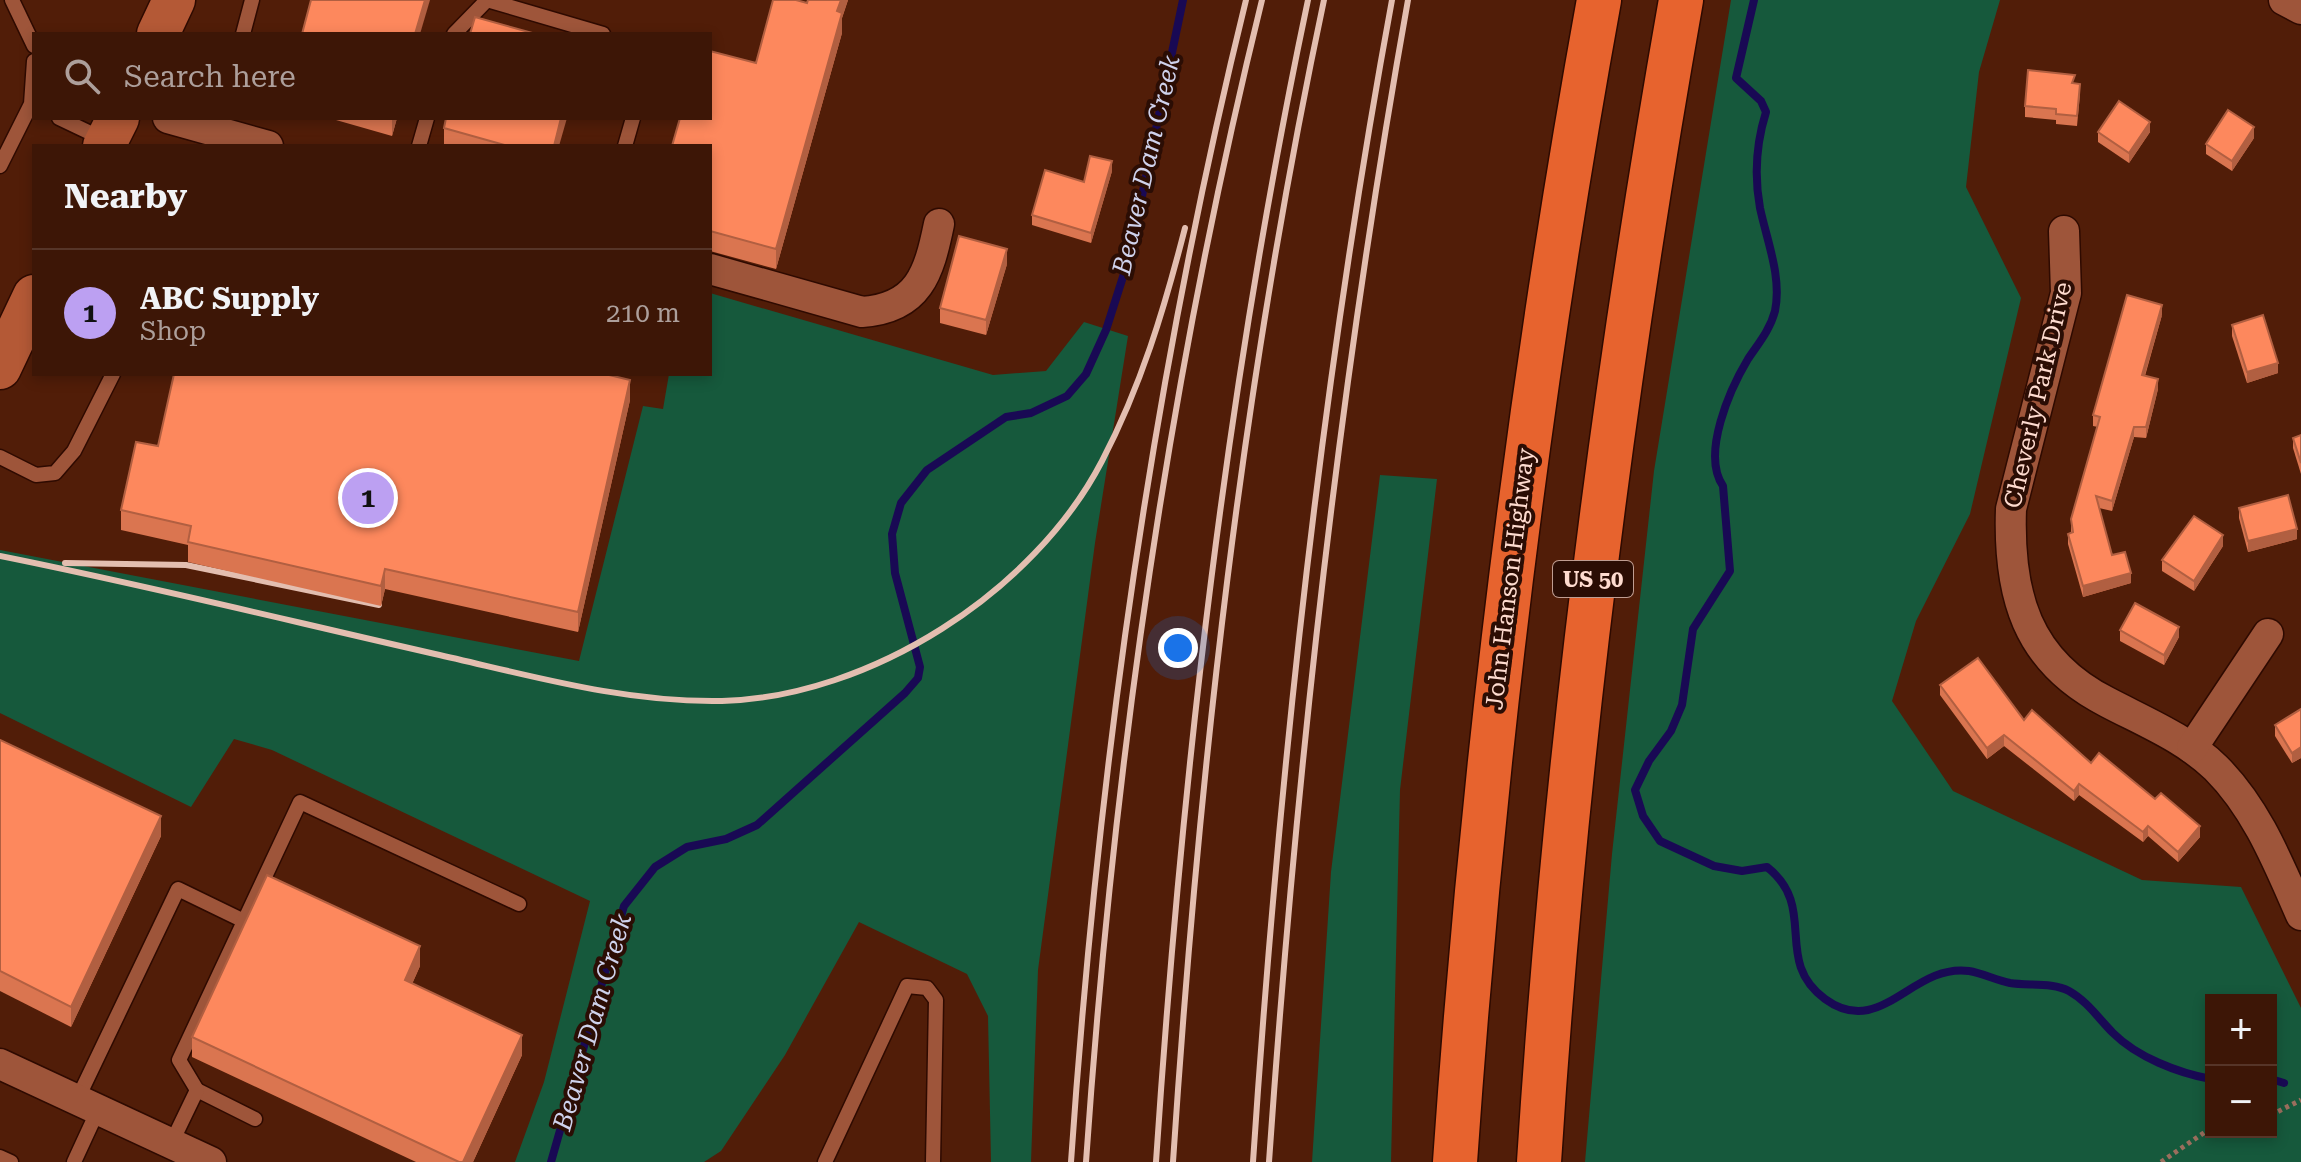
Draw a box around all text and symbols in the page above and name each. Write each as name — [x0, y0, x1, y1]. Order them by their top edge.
search box — [32, 32, 712, 120]
water label: Beaver Dam Creek — [1106, 52, 1186, 279]
icon: search — [60, 54, 104, 98]
text: Search here — [124, 59, 296, 94]
text: Nearby — [64, 176, 187, 216]
street label: Cheverly Park Drive — [1998, 279, 2078, 511]
text: ABC Supply — [140, 281, 319, 316]
text: 1 — [83, 298, 97, 328]
text: 210 m — [606, 298, 680, 328]
text: Shop — [140, 316, 206, 346]
street label: John Hanson Highway — [1480, 446, 1540, 711]
pin: 1 — [342, 468, 394, 528]
road number: US 50 — [1553, 561, 1633, 597]
your location — [1158, 628, 1198, 668]
water label: Beaver Dam Creek — [546, 909, 638, 1135]
map controls — [2205, 994, 2277, 1138]
button: + — [2205, 994, 2277, 1066]
button: − — [2205, 1066, 2277, 1138]

